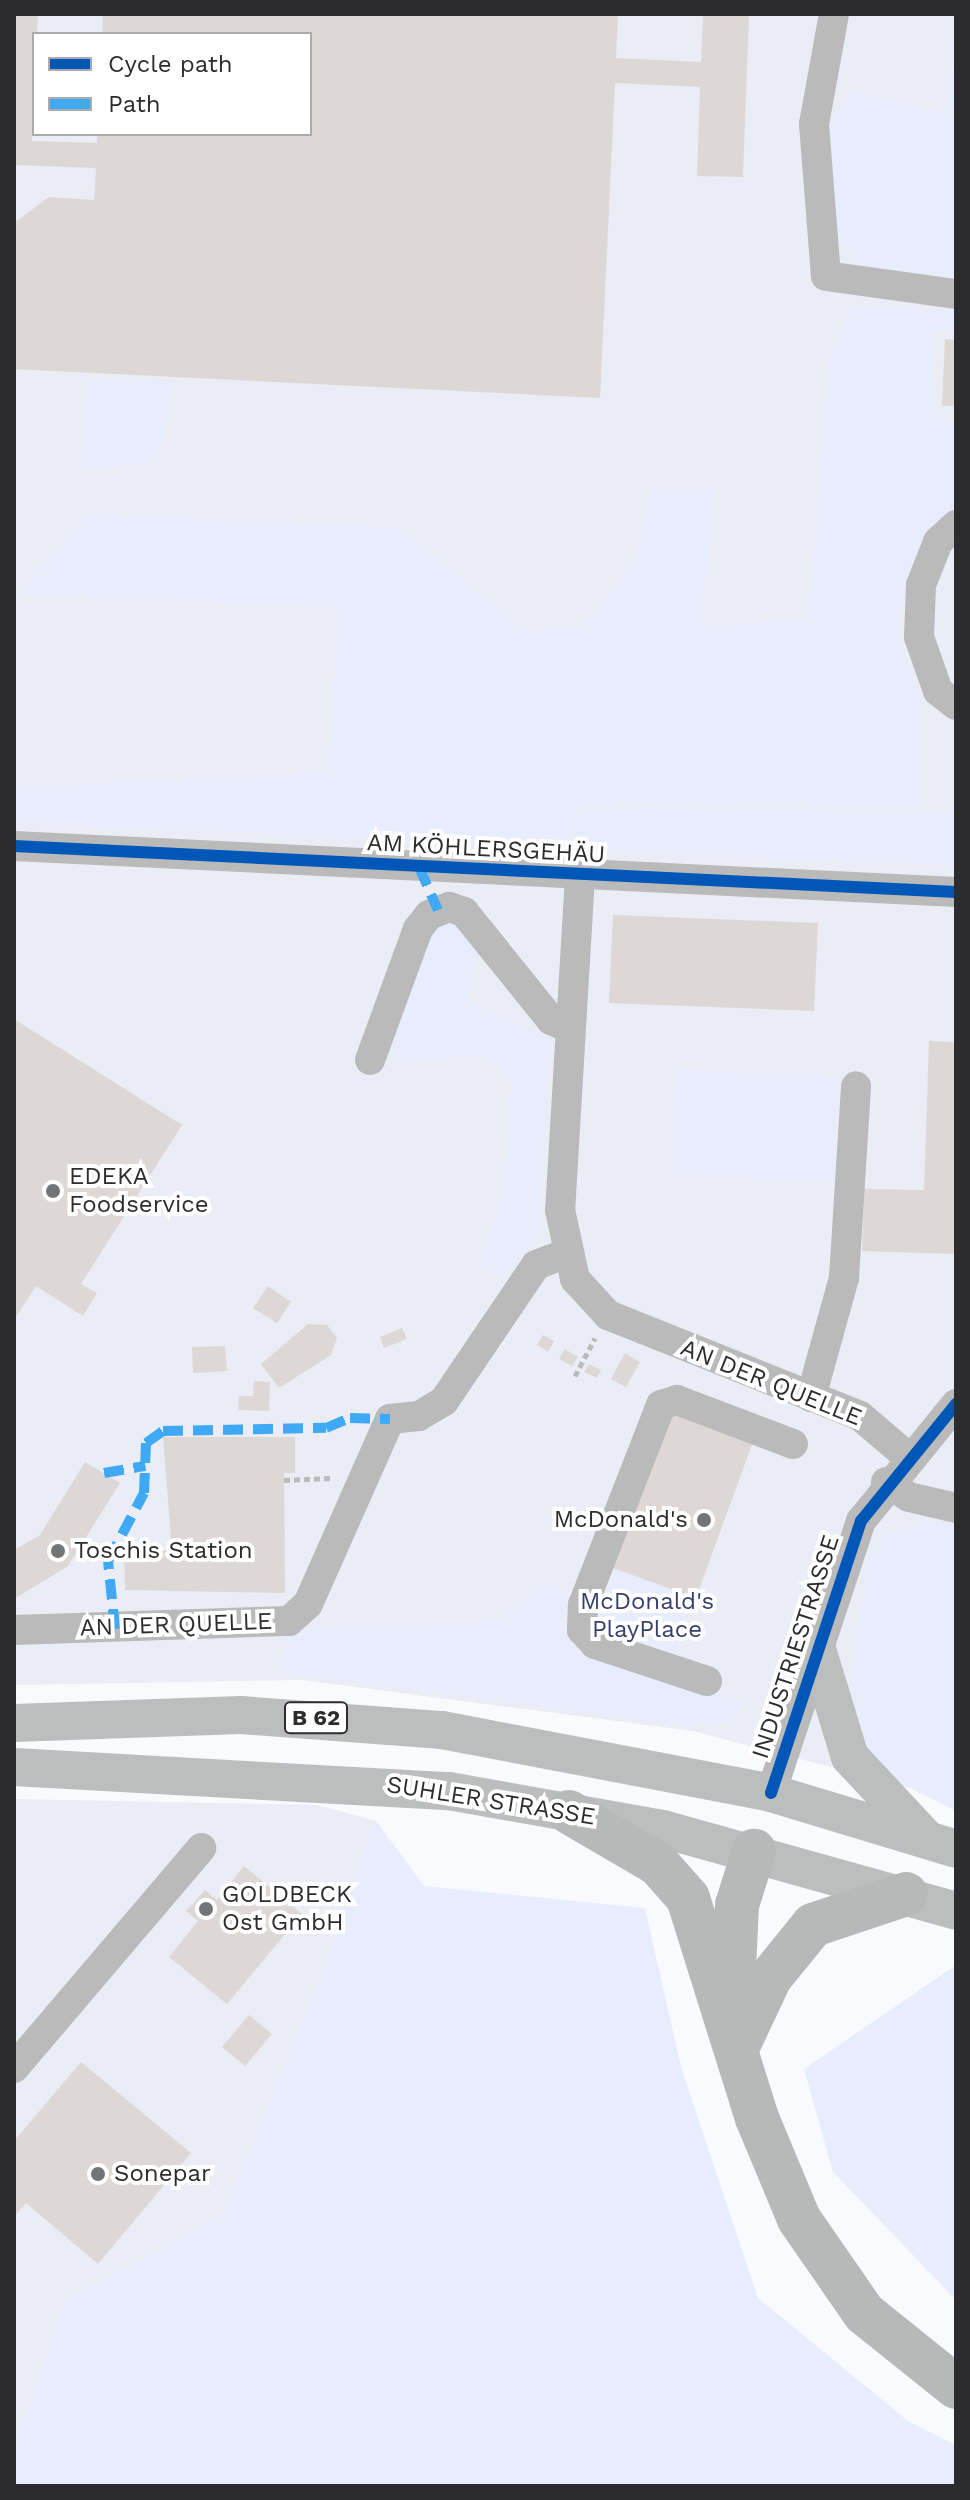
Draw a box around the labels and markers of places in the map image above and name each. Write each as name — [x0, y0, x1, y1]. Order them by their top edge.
place label: EDEKA Foodservice — [69, 1163, 209, 1219]
marker: EDEKA Foodservice — [44, 1182, 62, 1200]
place label: McDonald's — [554, 1506, 688, 1534]
marker: McDonald's — [695, 1511, 713, 1529]
place label: Toschis Station — [74, 1537, 253, 1565]
marker: Toschis Station — [49, 1542, 67, 1560]
place label: GOLDBECK Ost GmbH — [222, 1881, 352, 1937]
marker: GOLDBECK Ost GmbH — [197, 1900, 215, 1918]
place label: Sonepar — [114, 2160, 211, 2188]
marker: Sonepar — [89, 2165, 107, 2183]

